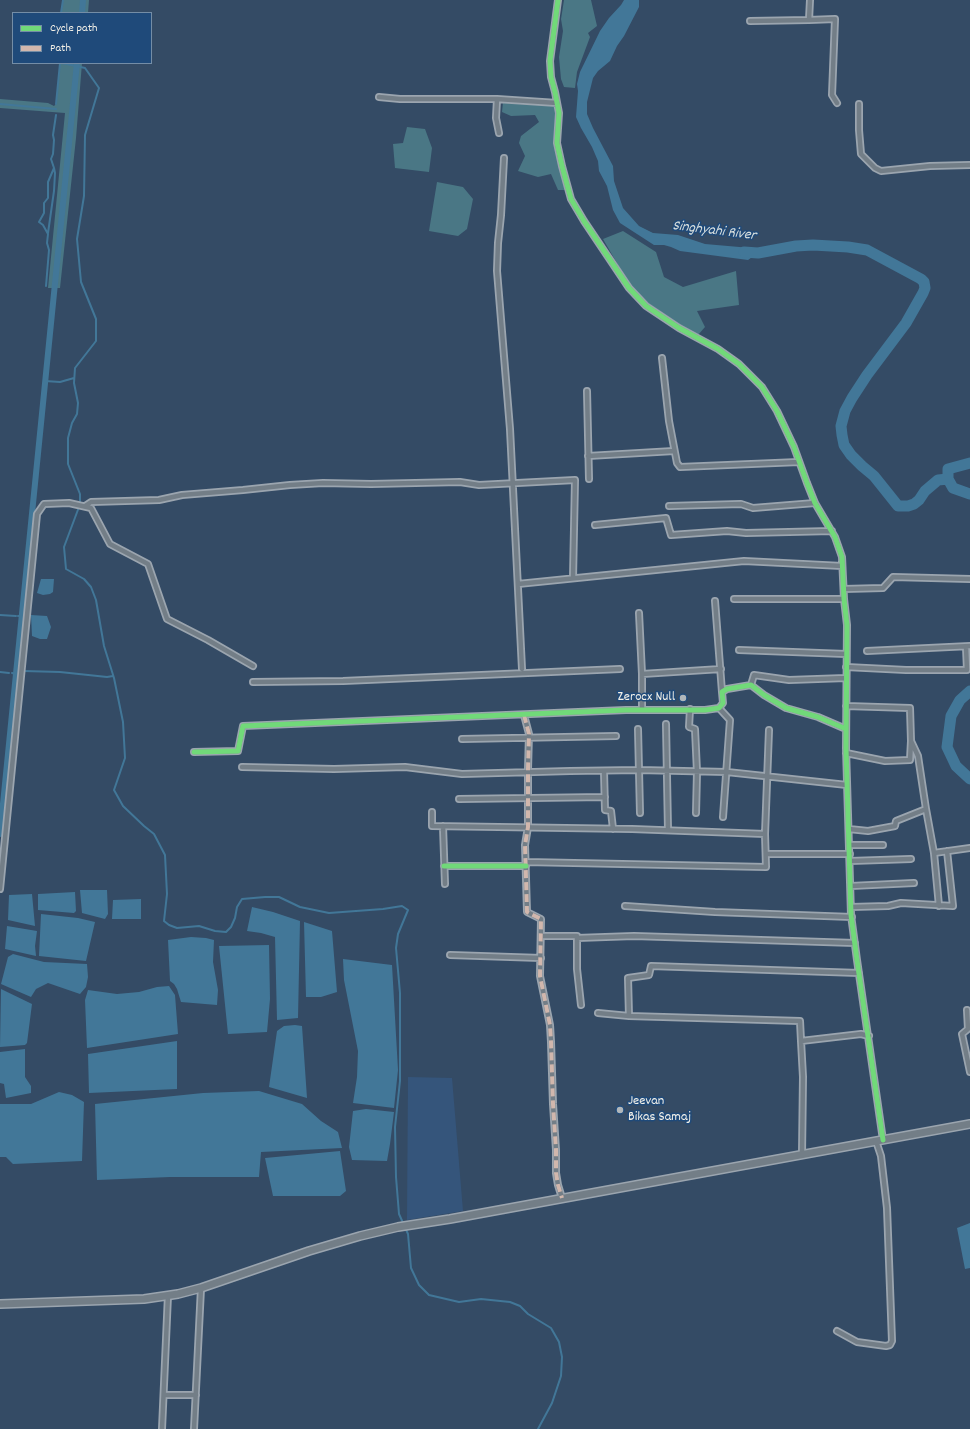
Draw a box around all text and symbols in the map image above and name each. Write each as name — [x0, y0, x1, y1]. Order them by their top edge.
legend — [12, 12, 152, 64]
text: Cycle path — [50, 20, 98, 37]
text: Path — [50, 40, 71, 57]
water label: Singhyahi River — [671, 218, 757, 246]
place label: Zerocx Null — [618, 690, 675, 706]
marker: Zerocx Null — [678, 693, 688, 703]
place label: Jeevan Bikas Samaj — [628, 1094, 691, 1126]
marker: Jeevan Bikas Samaj — [615, 1105, 625, 1115]

